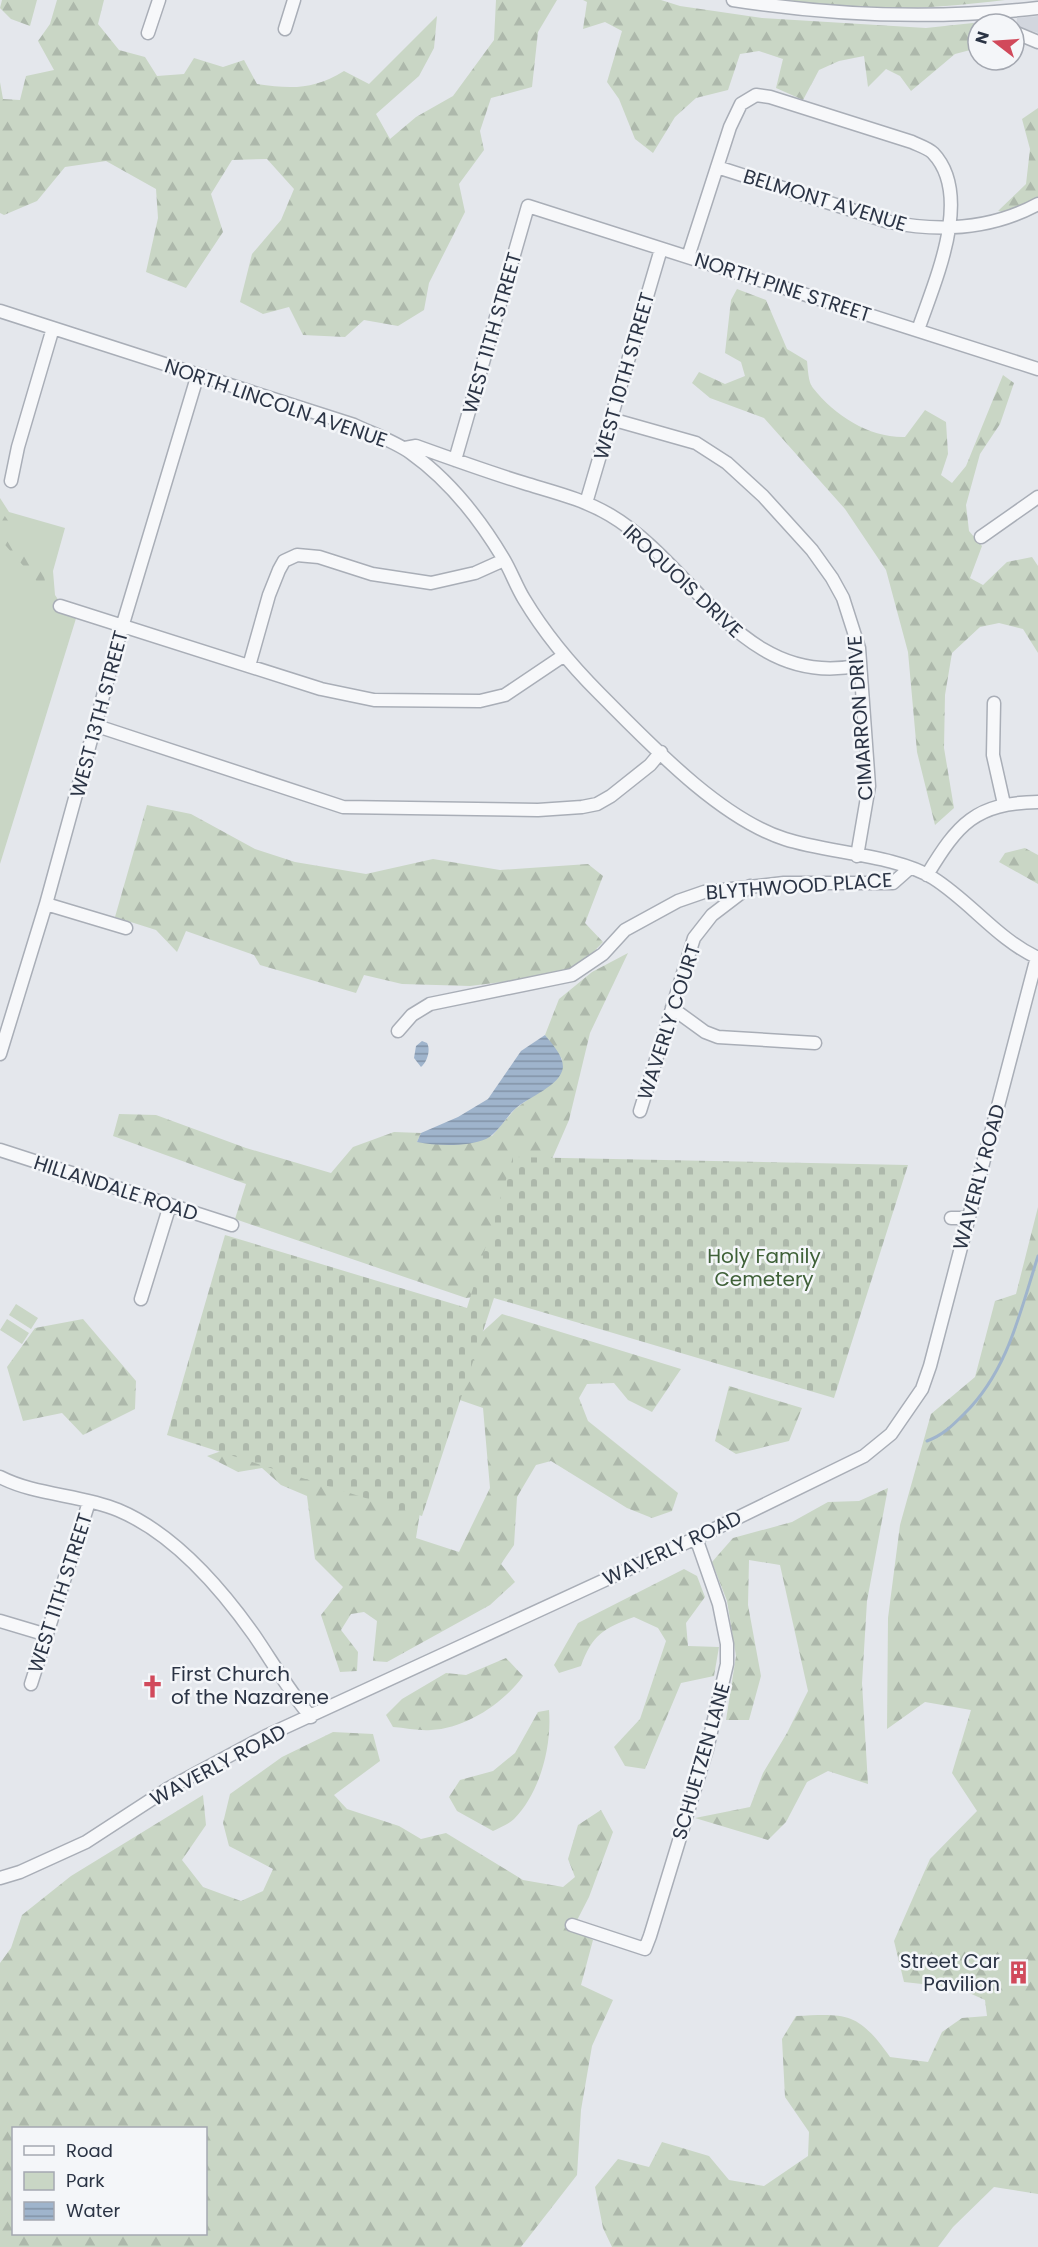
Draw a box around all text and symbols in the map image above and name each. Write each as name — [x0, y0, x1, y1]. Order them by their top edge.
north arrow — [966, 12, 1026, 72]
text: N — [969, 29, 995, 47]
street label: BELMONT AVENUE — [740, 162, 910, 238]
street label: NORTH PINE STREET — [691, 245, 875, 329]
street label: WEST 11TH STREET — [456, 249, 528, 417]
street label: WEST 10TH STREET — [587, 289, 661, 463]
street label: NORTH LINCOLN AVENUE — [161, 352, 391, 454]
street label: IROQUOIS DRIVE — [617, 518, 749, 644]
street label: WEST 13TH STREET — [63, 627, 135, 801]
street label: CIMARRON DRIVE — [840, 634, 880, 802]
street label: BLYTHWOOD PLACE — [705, 866, 893, 906]
street label: WAVERLY COURT — [631, 940, 707, 1103]
street label: WAVERLY ROAD — [946, 1101, 1012, 1253]
street label: HILLANDALE ROAD — [30, 1148, 202, 1228]
park label: Holy Family Cemetery — [707, 1242, 821, 1293]
street label: WAVERLY ROAD — [598, 1504, 746, 1592]
street label: WEST 11TH STREET — [21, 1509, 99, 1677]
place label: First Church of the Nazarene — [171, 1660, 329, 1711]
church icon: First Church of the Nazarene — [140, 1673, 166, 1699]
street label: SCHUETZEN LANE — [665, 1679, 737, 1843]
street label: WAVERLY ROAD — [145, 1717, 291, 1813]
place label: Street Car Pavilion — [900, 1947, 1000, 1998]
building icon: Street Car Pavilion — [1005, 1960, 1031, 1986]
legend — [12, 2127, 207, 2235]
text: Road — [66, 2138, 113, 2163]
text: Park — [66, 2168, 105, 2193]
text: Water — [66, 2198, 120, 2223]

